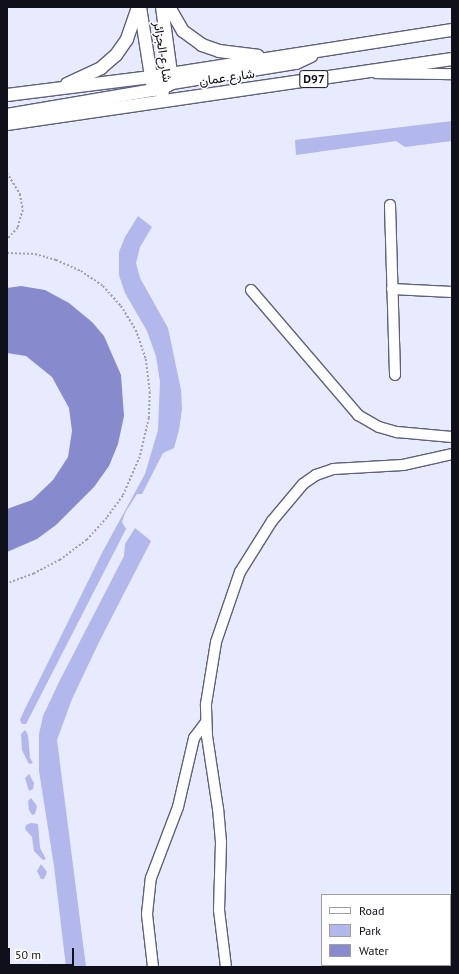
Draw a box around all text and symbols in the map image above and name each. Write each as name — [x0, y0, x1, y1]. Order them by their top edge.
street label: شارع الجزائر — [149, 20, 175, 84]
street label: شارع عمان — [198, 66, 256, 90]
road number: D97 — [299, 69, 329, 89]
legend — [321, 894, 451, 966]
text: Road — [359, 903, 384, 918]
text: Park — [359, 923, 381, 938]
scale bar — [10, 940, 76, 966]
text: Water — [359, 943, 389, 958]
text: 50 m — [15, 947, 41, 962]

